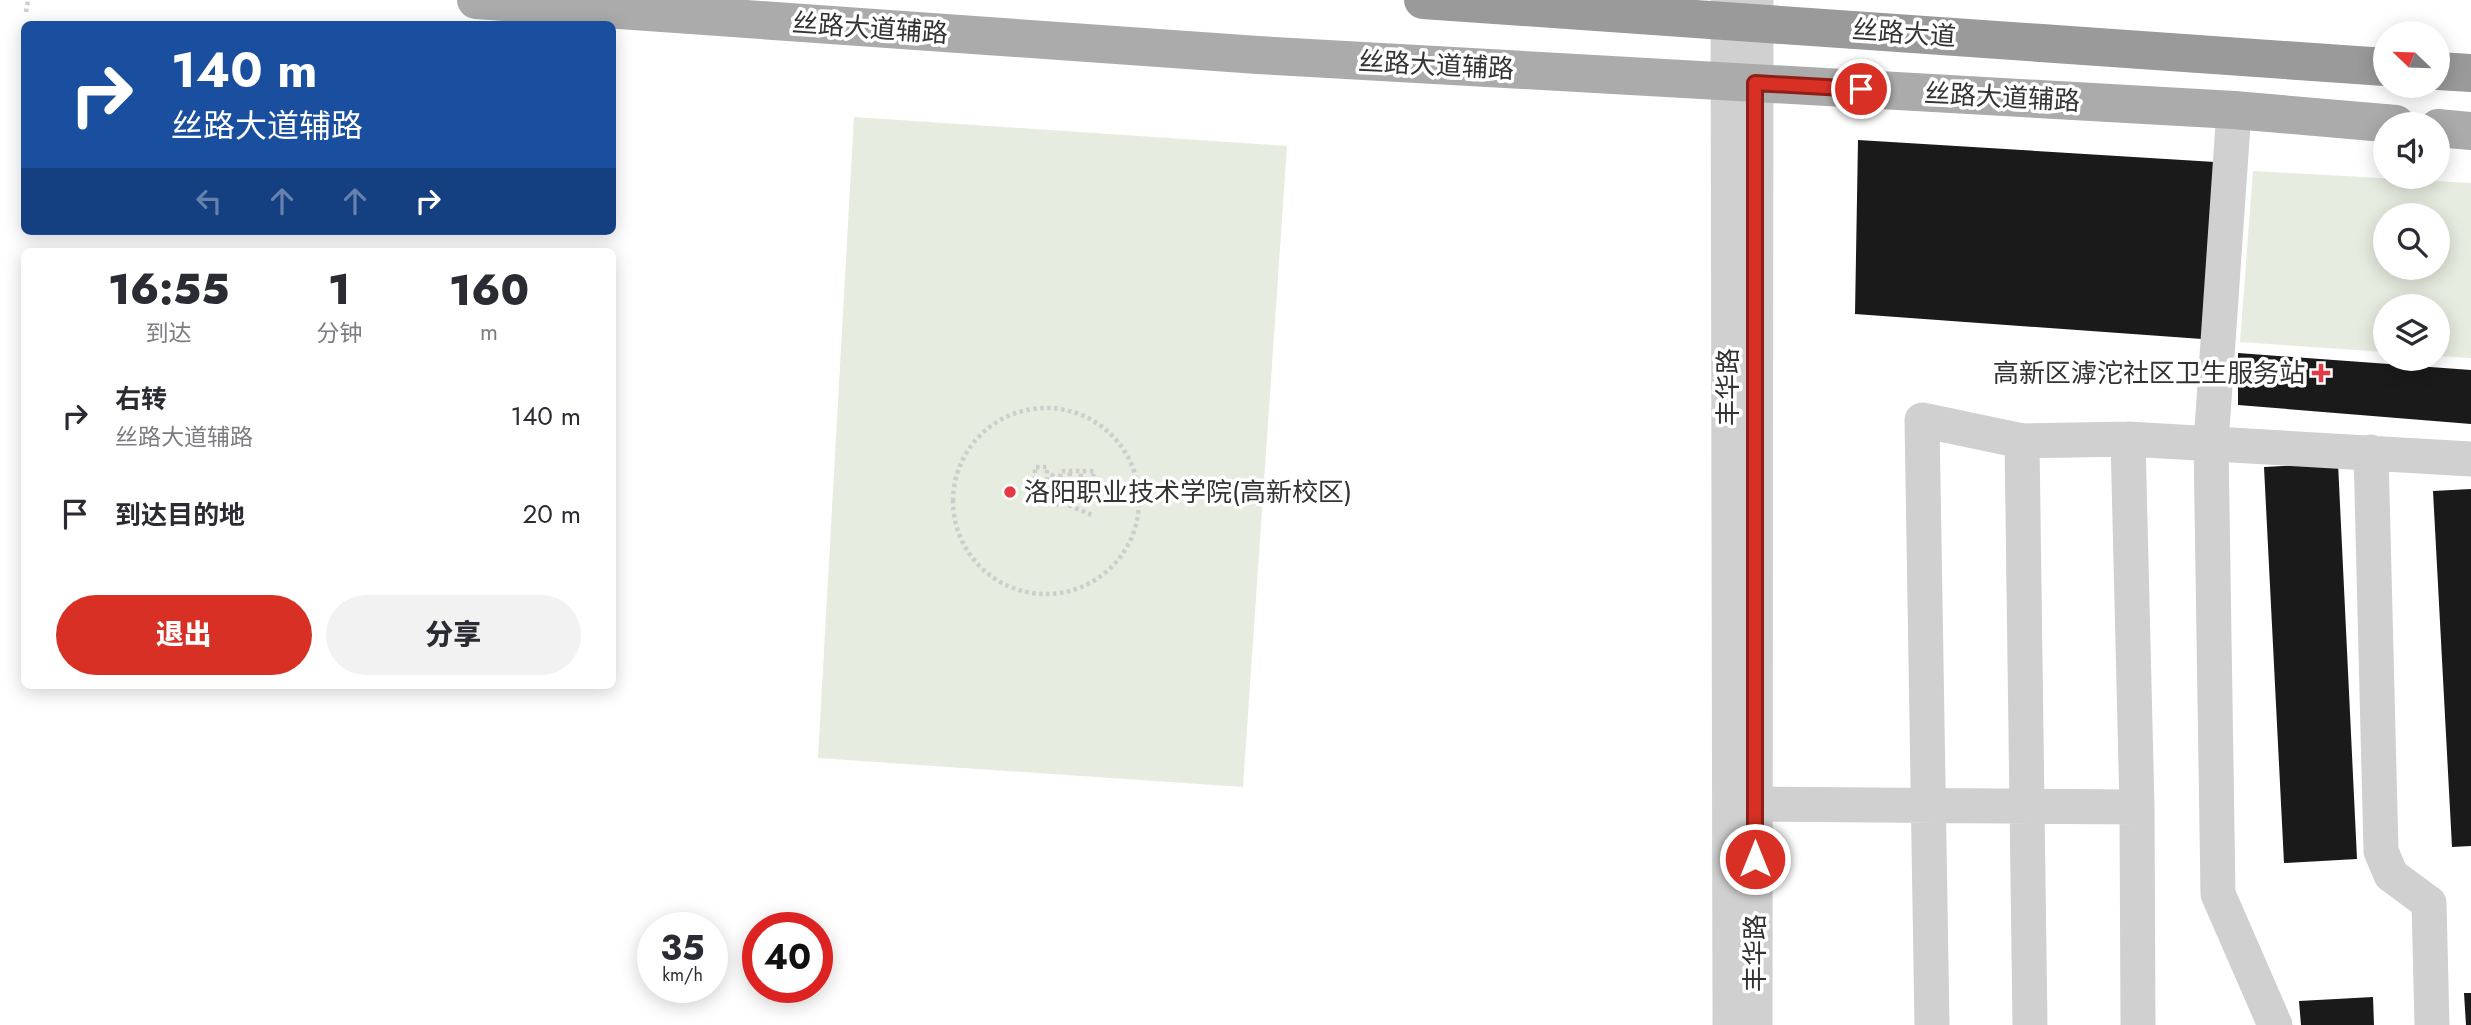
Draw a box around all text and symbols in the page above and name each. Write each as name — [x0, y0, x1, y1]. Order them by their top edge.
street label: 丝路大道辅路 — [791, 4, 949, 52]
street label: 丝路大道 — [1851, 10, 1957, 56]
north arrow — [2373, 21, 2450, 98]
map controls — [2373, 21, 2450, 371]
text: 140 m — [171, 35, 317, 105]
street label: 丝路大道辅路 — [1357, 42, 1515, 88]
icon: right — [56, 49, 147, 140]
pin — [1831, 59, 1891, 119]
icon: arrive — [1842, 70, 1880, 108]
street label: 丝路大道辅路 — [1923, 74, 2081, 120]
text: 丝路大道辅路 — [171, 103, 363, 149]
button: sound — [2373, 112, 2450, 189]
icon: left — [190, 182, 228, 220]
icon: ahead — [263, 182, 301, 220]
icon: ahead — [336, 182, 374, 220]
icon: right — [409, 182, 447, 220]
button: search — [2373, 203, 2450, 280]
text: 16:55 — [108, 259, 229, 320]
text: 1 — [328, 259, 350, 320]
text: 160 — [449, 260, 529, 321]
button: layers — [2373, 294, 2450, 371]
text: m — [480, 315, 498, 349]
text: 到达 — [146, 316, 192, 350]
text: 分钟 — [316, 316, 362, 350]
street label: 丰华路 — [1709, 348, 1747, 426]
place label: 高新区滹沱社区卫生服务站 — [1993, 354, 2305, 392]
marker: 高新区滹沱社区卫生服务站 — [2311, 363, 2331, 383]
text: 右转 — [115, 380, 167, 418]
icon: right — [56, 397, 94, 435]
text: 140 m — [510, 397, 581, 435]
text: 丝路大道辅路 — [115, 420, 253, 454]
place label: 洛阳职业技术学院(高新校区) — [1024, 473, 1352, 511]
marker: 洛阳职业技术学院(高新校区) — [1002, 484, 1018, 500]
icon: arrive — [56, 495, 94, 533]
text: 20 m — [523, 495, 581, 533]
text: 到达目的地 — [115, 496, 245, 534]
button: 退出 — [56, 595, 312, 675]
button: 分享 — [326, 595, 581, 675]
position arrow — [1718, 822, 1792, 896]
speed limit sign: 40 — [742, 912, 833, 1003]
street label: 丰华路 — [1736, 914, 1774, 992]
text: 35 — [660, 923, 705, 973]
text: km/h — [662, 962, 703, 988]

